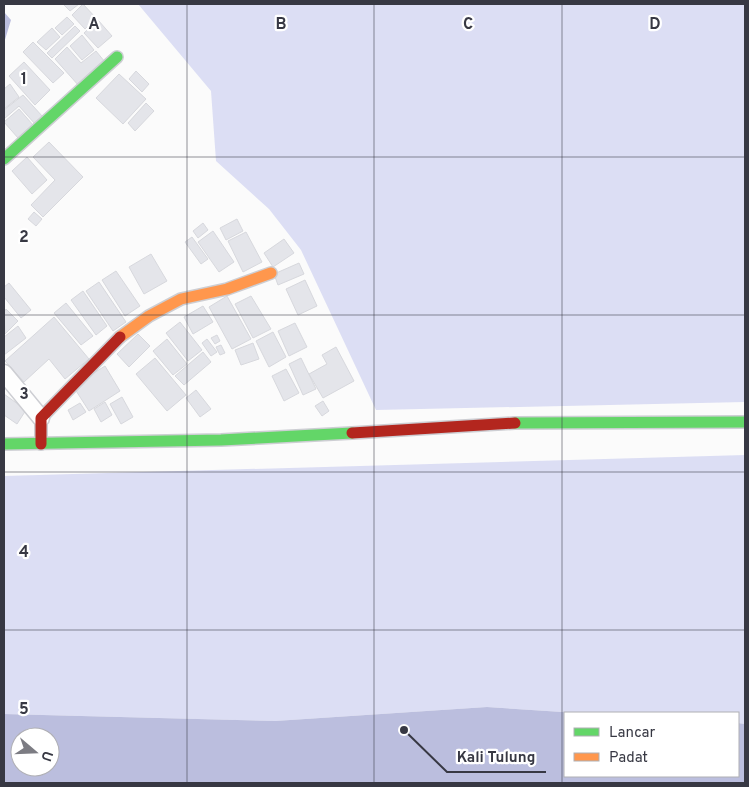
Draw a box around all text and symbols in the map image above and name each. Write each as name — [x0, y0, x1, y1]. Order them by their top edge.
text: A — [88, 15, 100, 35]
text: B — [275, 15, 287, 35]
text: C — [463, 15, 473, 35]
text: D — [649, 15, 661, 35]
text: 1 — [21, 70, 27, 90]
text: 2 — [19, 228, 29, 248]
text: 3 — [19, 385, 29, 405]
text: 4 — [19, 543, 29, 563]
text: 5 — [19, 700, 29, 720]
legend — [564, 712, 739, 777]
text: Lancar — [609, 724, 656, 743]
north arrow — [10, 727, 60, 777]
callout: Kali Tulung — [447, 742, 546, 772]
text: U — [36, 748, 56, 763]
text: Kali Tulung — [457, 749, 535, 768]
text: Padat — [609, 749, 648, 768]

